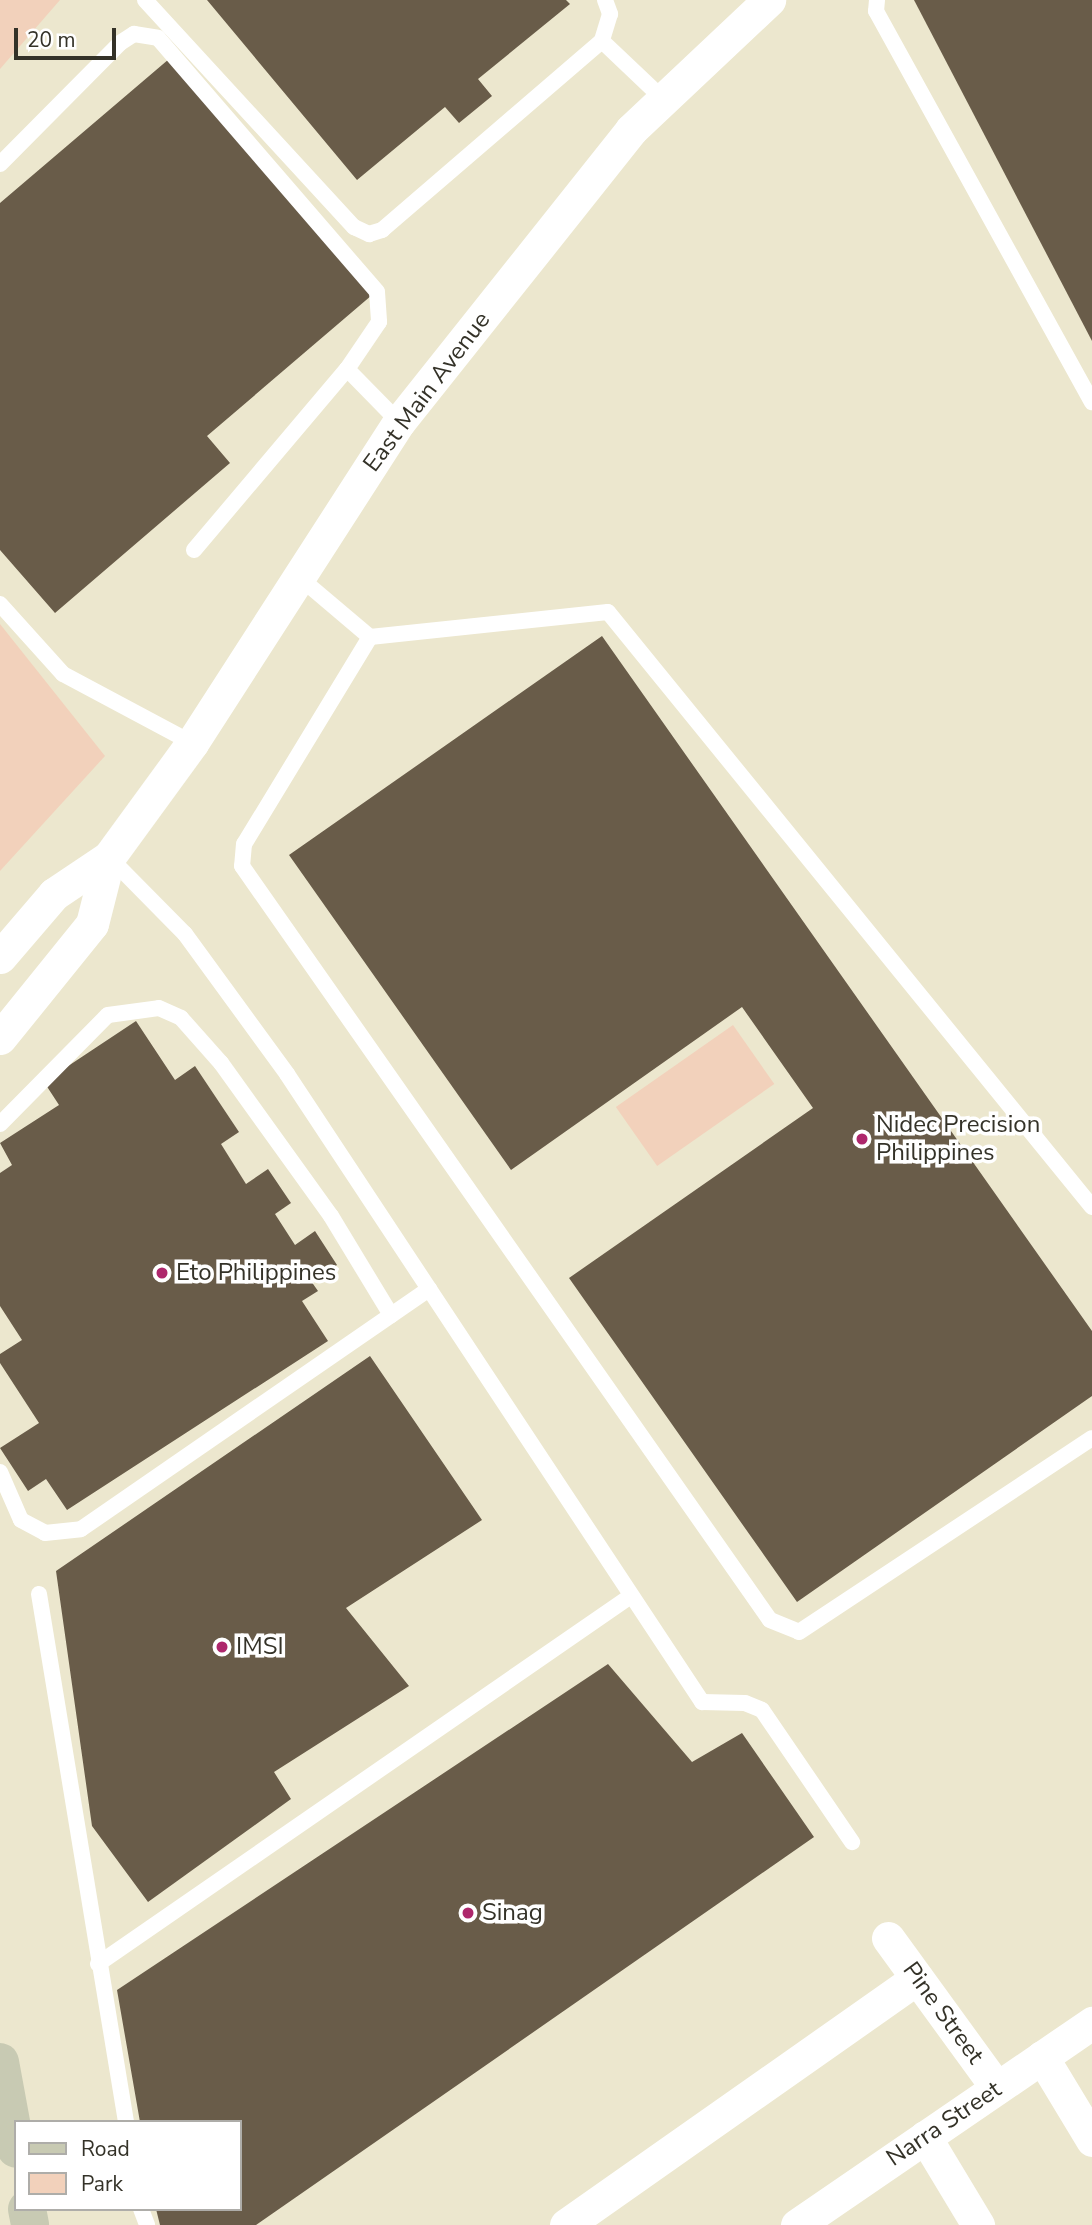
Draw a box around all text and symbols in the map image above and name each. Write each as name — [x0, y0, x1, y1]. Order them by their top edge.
scale bar — [18, 14, 119, 58]
text: 20 m — [27, 26, 76, 54]
street label: East Main Avenue — [357, 306, 497, 478]
place label: Nidec Precision Philippines — [876, 1111, 1040, 1167]
marker: Nidec Precision Philippines — [854, 1131, 870, 1147]
place label: Eto Philippines — [176, 1259, 336, 1287]
marker: Eto Philippines — [154, 1265, 170, 1281]
place label: IMSI — [236, 1633, 284, 1661]
marker: IMSI — [214, 1639, 230, 1655]
place label: Sinag — [482, 1899, 543, 1927]
marker: Sinag — [460, 1905, 476, 1921]
street label: Pine Street — [896, 1956, 990, 2070]
street label: Narra Street — [881, 2075, 1007, 2173]
legend — [14, 2120, 242, 2211]
text: Road — [81, 2135, 130, 2163]
text: Park — [81, 2170, 123, 2198]

